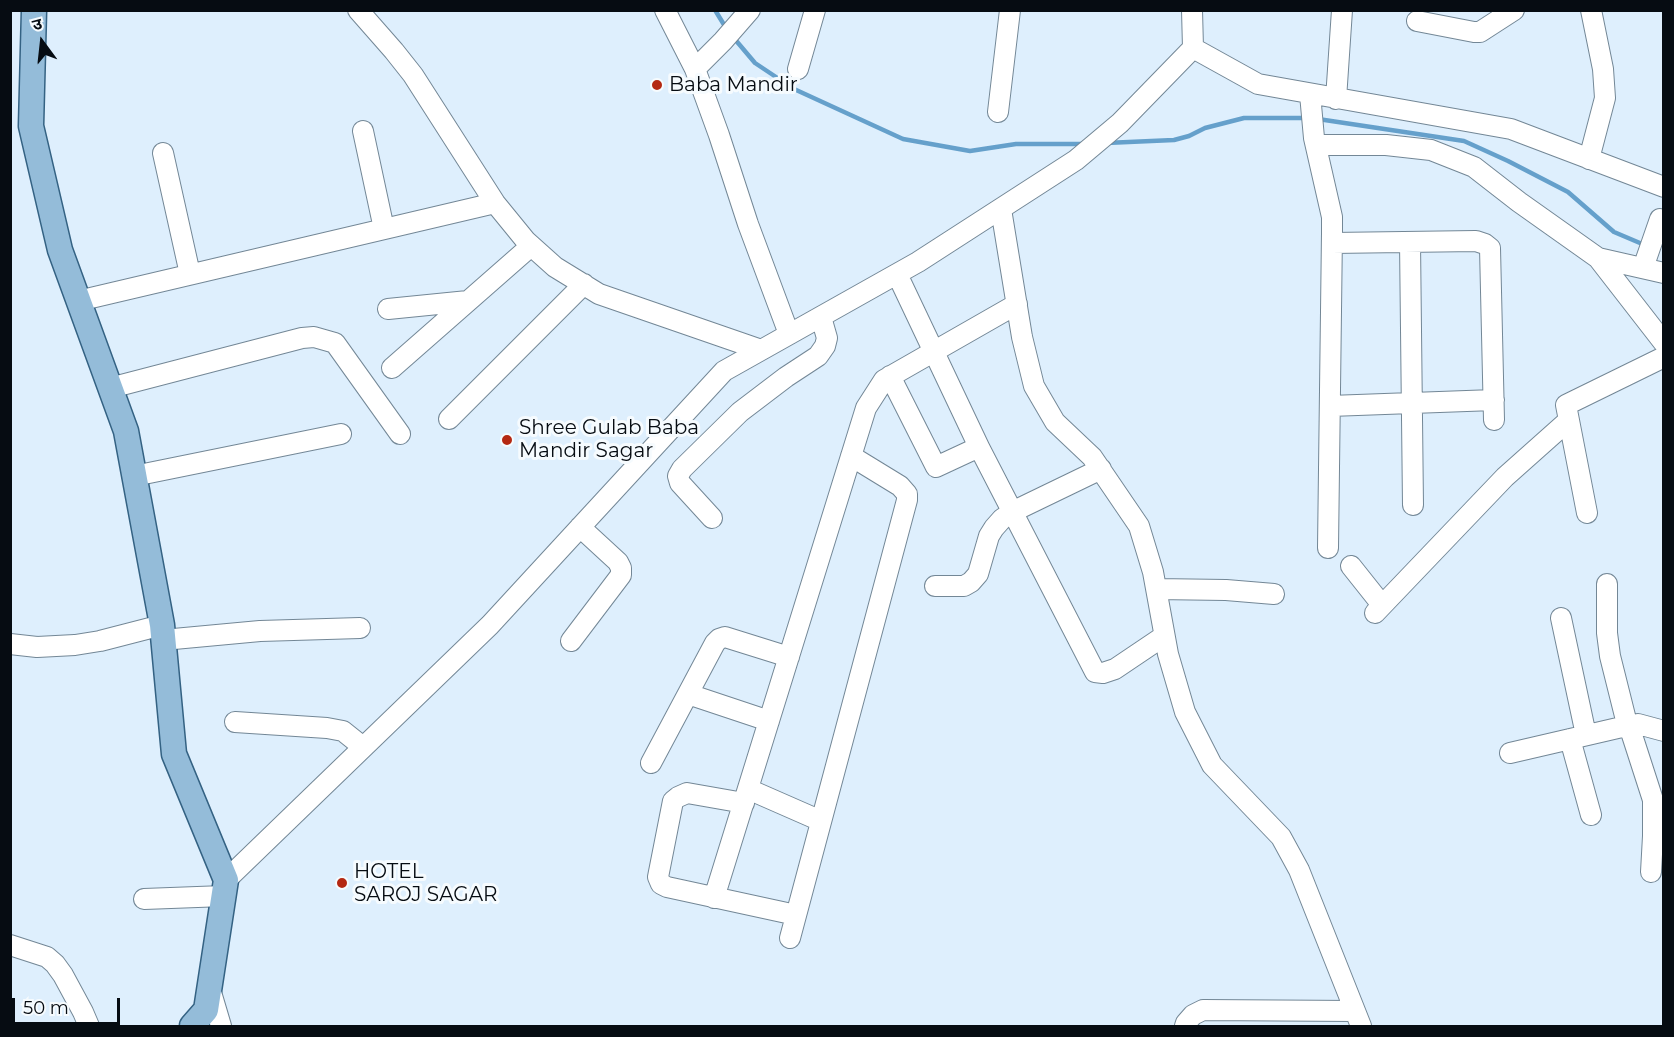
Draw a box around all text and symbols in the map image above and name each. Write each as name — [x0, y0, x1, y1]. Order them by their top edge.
north arrow — [12, 12, 72, 72]
text: उ — [30, 14, 44, 35]
place label: Baba Mandir — [669, 73, 798, 97]
marker: Baba Mandir — [650, 78, 664, 92]
place label: Shree Gulab Baba Mandir Sagar — [519, 416, 699, 463]
marker: Shree Gulab Baba Mandir Sagar — [500, 433, 514, 447]
place label: HOTEL SAROJ SAGAR — [354, 860, 498, 907]
marker: HOTEL SAROJ SAGAR — [335, 876, 349, 890]
scale bar — [15, 986, 123, 1024]
text: 50 m — [23, 997, 69, 1019]

